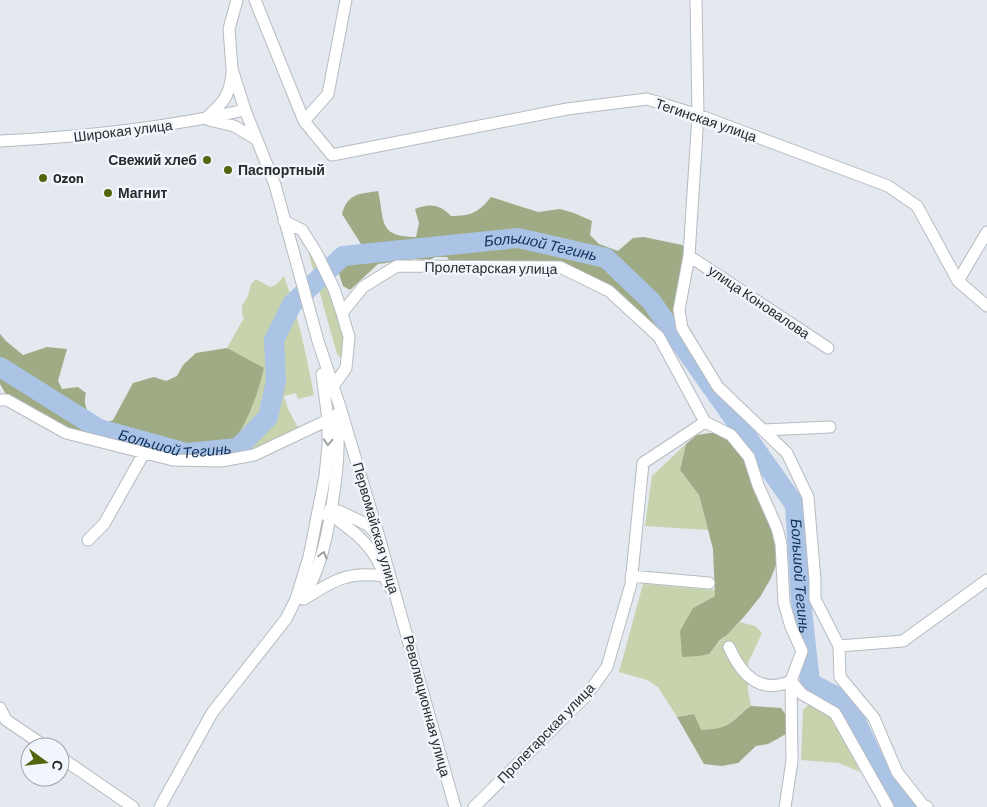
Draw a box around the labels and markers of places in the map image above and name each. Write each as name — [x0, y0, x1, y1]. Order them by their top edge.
place label: Свежий хлеб — [108, 151, 197, 168]
marker: Свежий хлеб — [201, 154, 213, 166]
place label: Паспортный — [238, 161, 325, 178]
marker: Паспортный — [222, 164, 234, 176]
place label: Ozon — [53, 169, 84, 186]
marker: Ozon — [37, 172, 49, 184]
place label: Магнит — [118, 184, 168, 201]
marker: Магнит — [102, 187, 114, 199]

